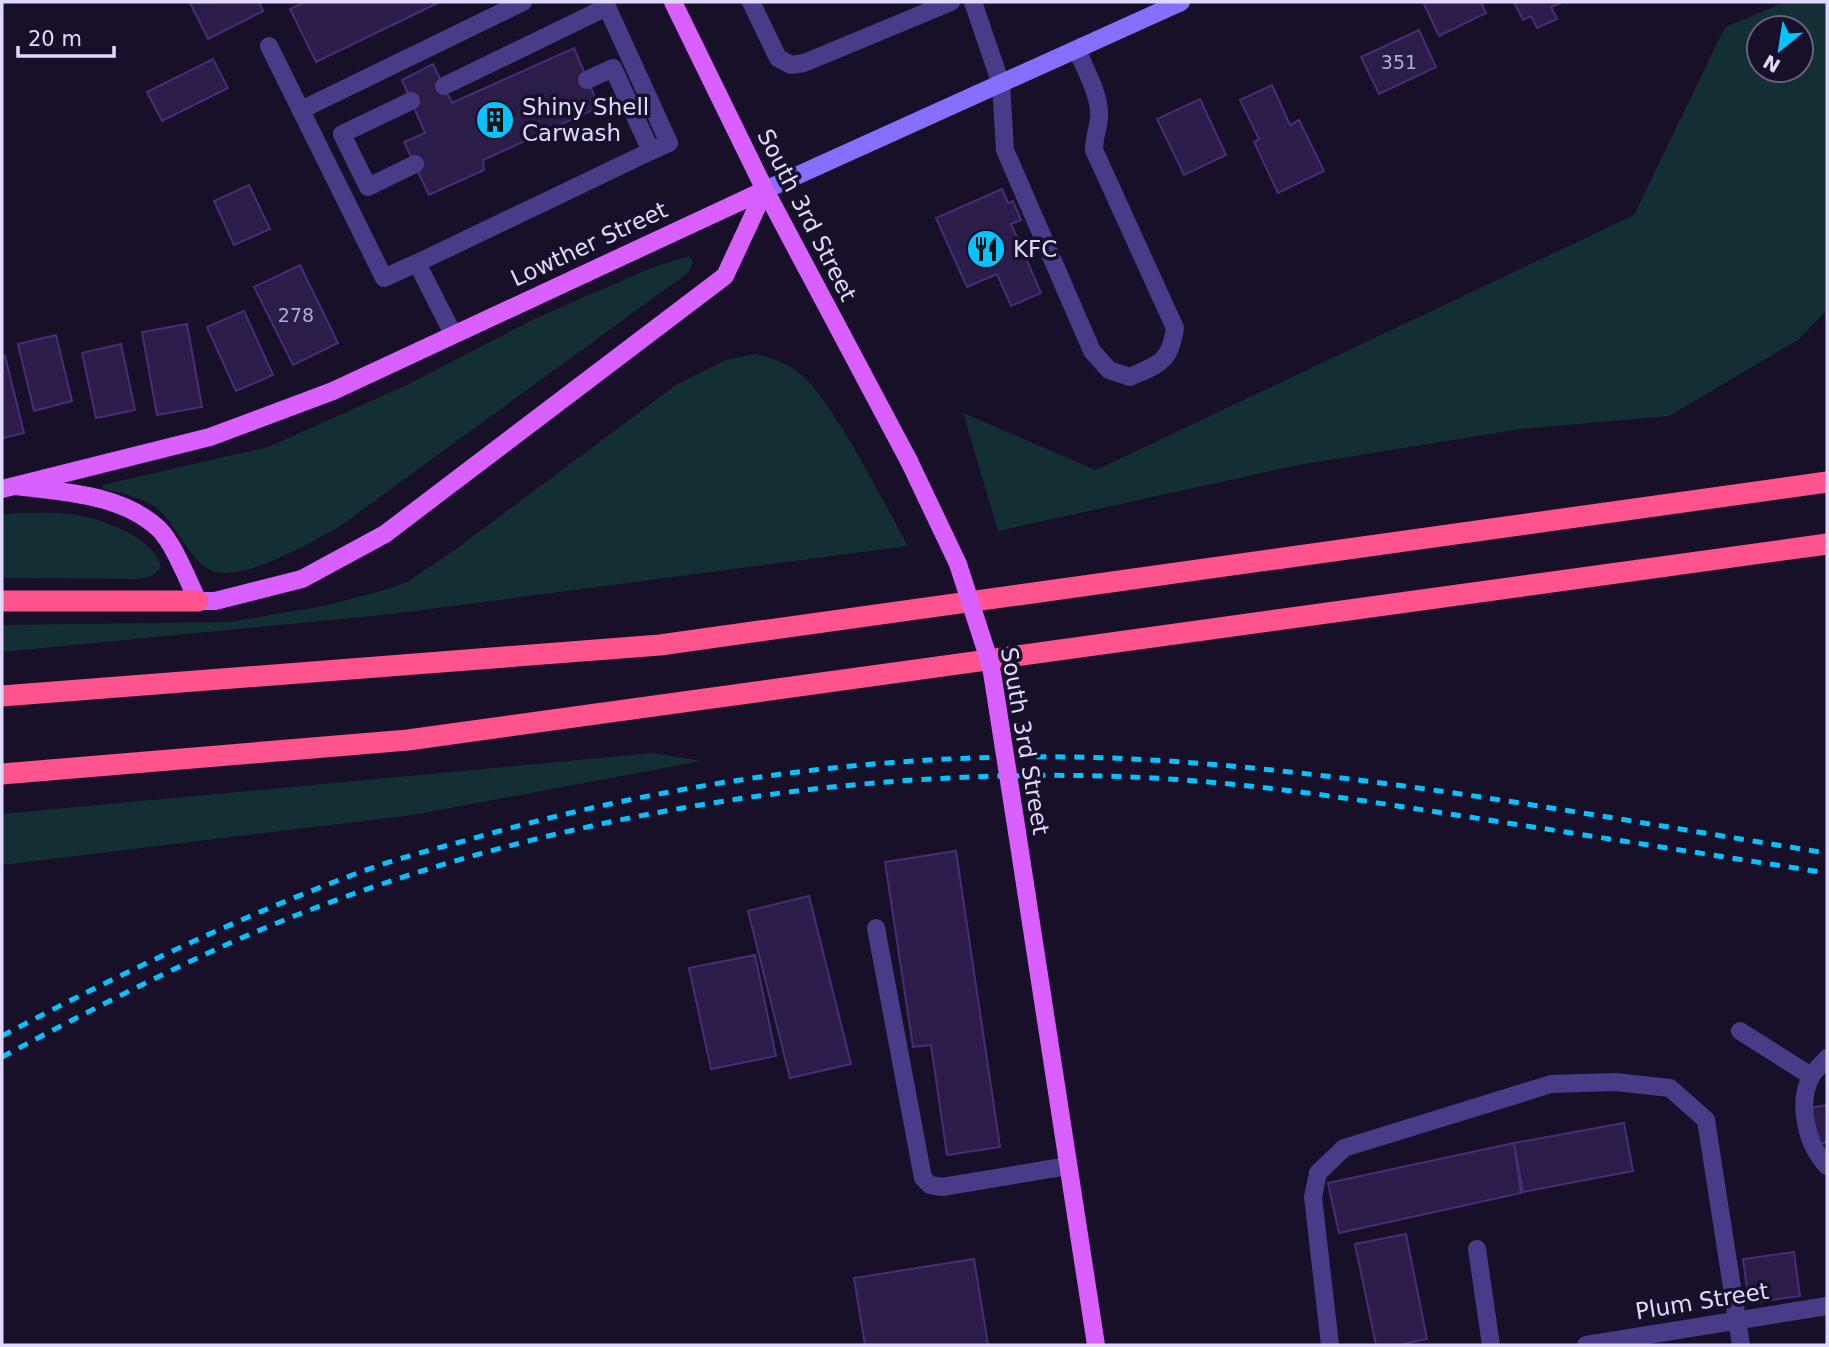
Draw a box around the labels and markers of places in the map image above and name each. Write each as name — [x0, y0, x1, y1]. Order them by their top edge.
place label: Shiny Shell Carwash — [522, 94, 649, 146]
building icon: Shiny Shell Carwash — [474, 99, 516, 141]
restaurant icon: KFC — [965, 228, 1007, 270]
place label: KFC — [1013, 236, 1057, 262]

